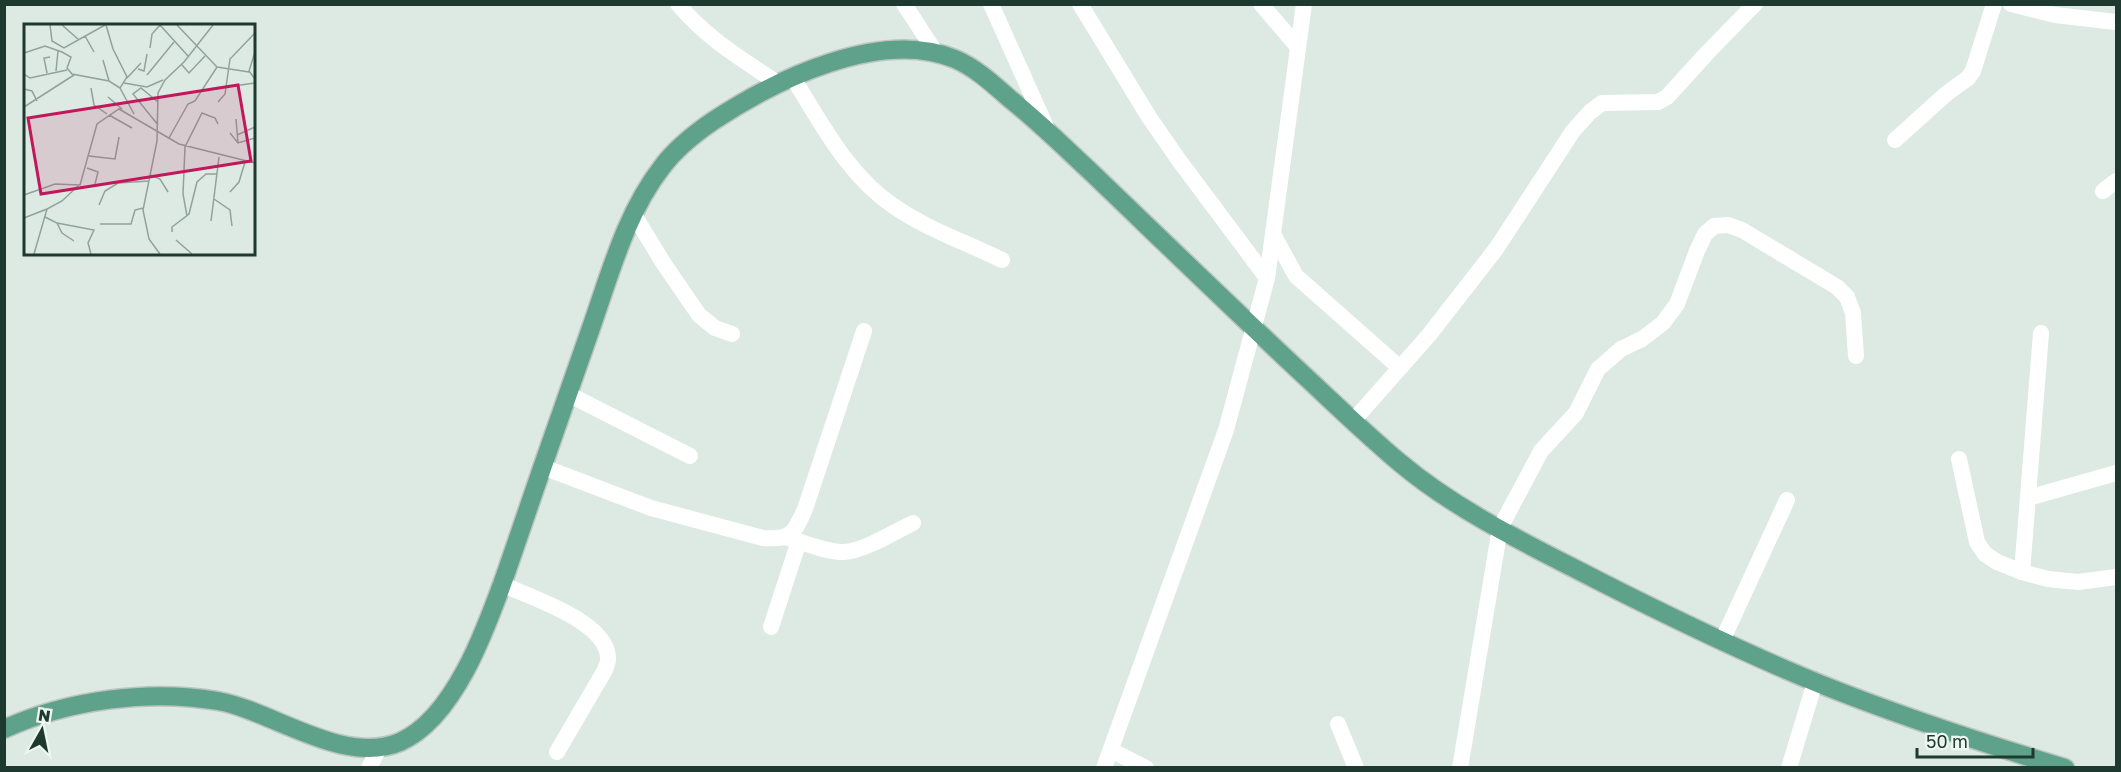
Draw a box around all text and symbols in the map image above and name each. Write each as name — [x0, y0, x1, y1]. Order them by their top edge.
inset map — [24, 24, 255, 255]
north arrow — [12, 700, 72, 760]
text: N — [37, 704, 52, 726]
scale bar — [1917, 721, 2032, 759]
text: 50 m — [1926, 730, 1968, 752]

